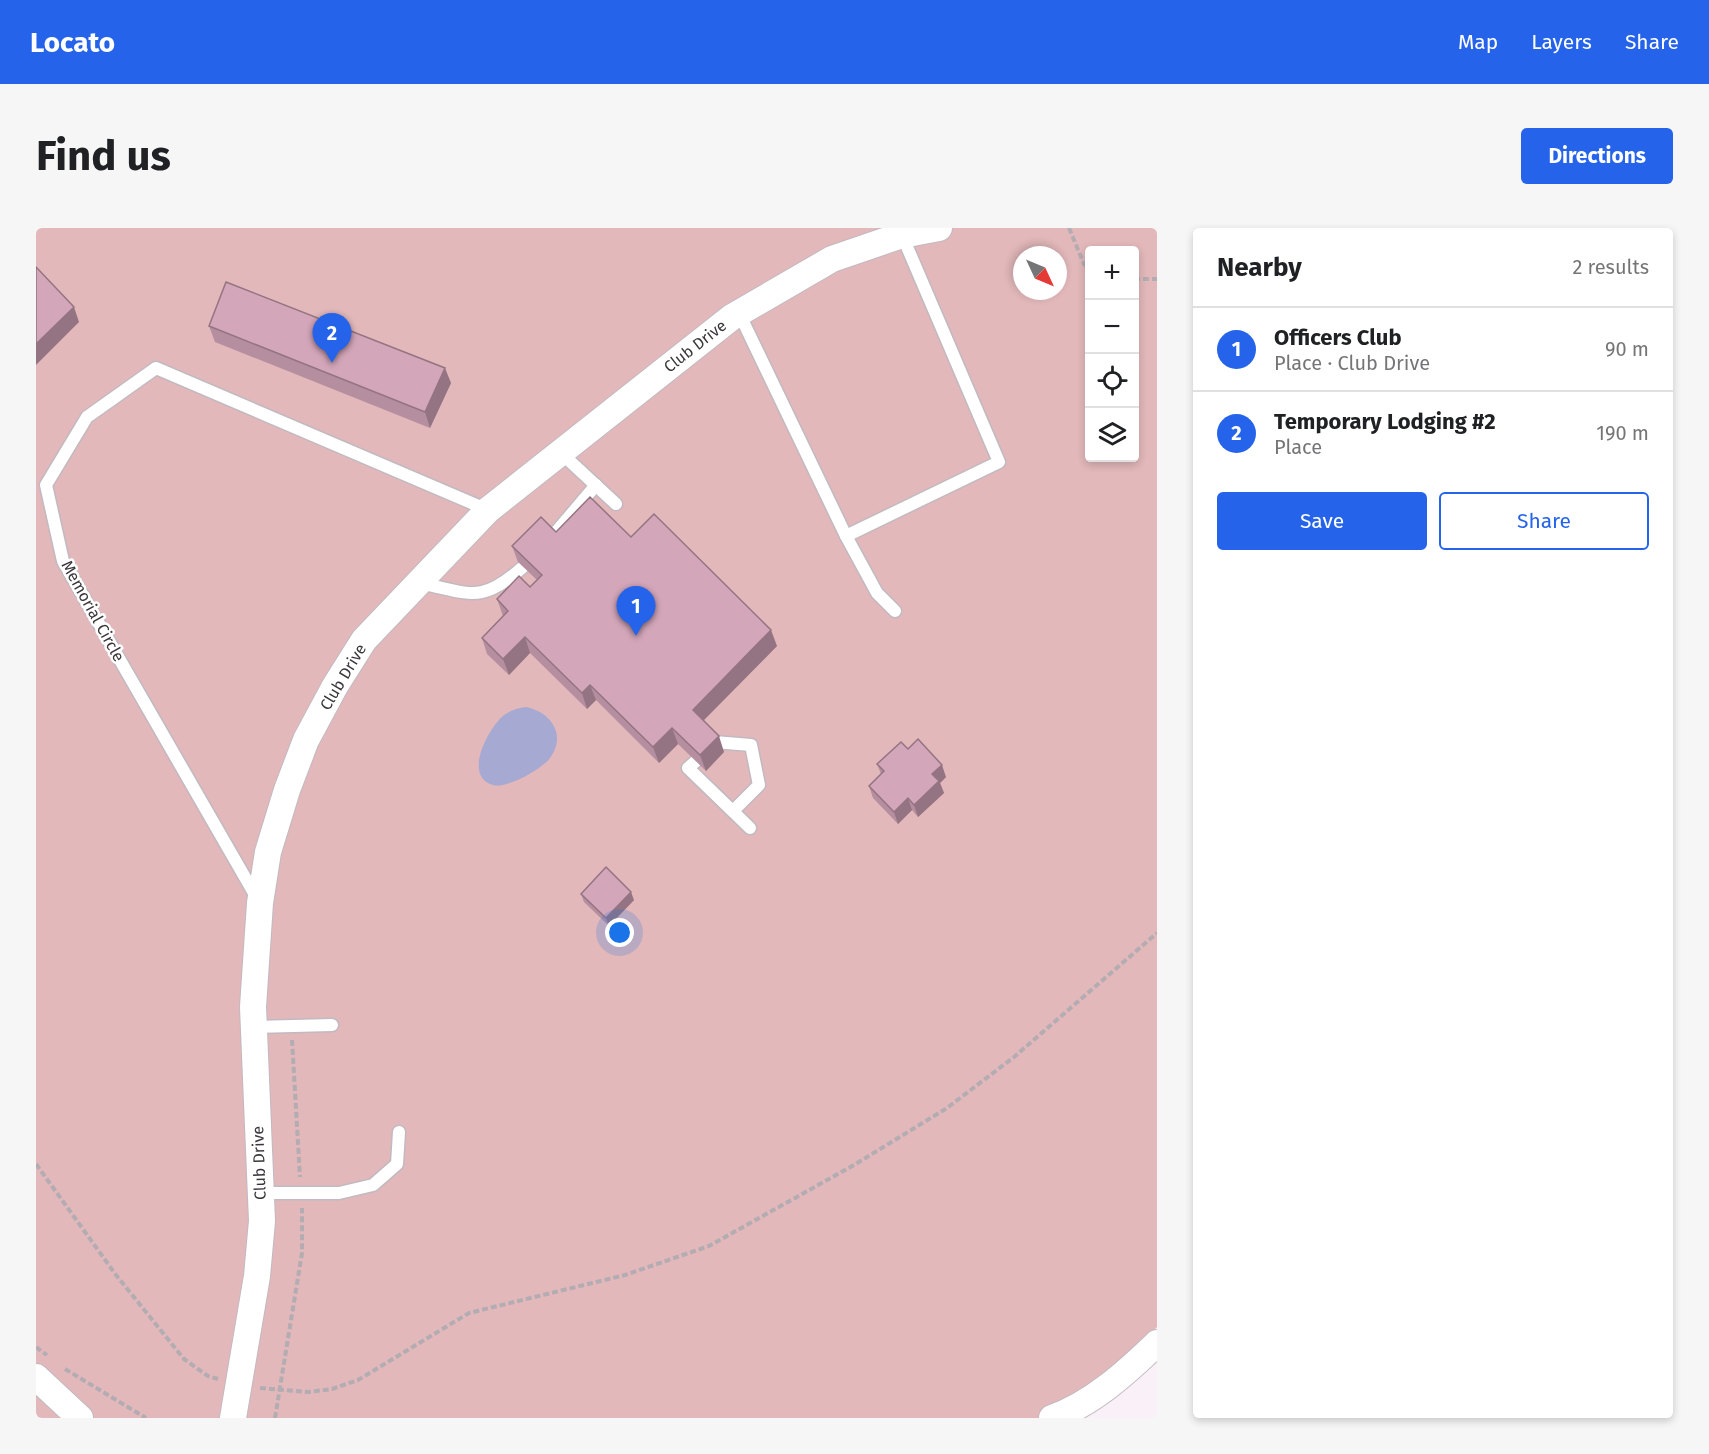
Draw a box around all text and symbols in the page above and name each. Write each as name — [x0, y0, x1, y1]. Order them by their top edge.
text: Locato — [30, 26, 115, 59]
text: Map — [1458, 29, 1498, 55]
text: Layers — [1531, 29, 1592, 55]
text: Share — [1625, 29, 1679, 55]
button: Directions — [1521, 128, 1673, 184]
text: Find us — [36, 131, 171, 181]
north arrow — [1013, 246, 1067, 300]
map controls — [1085, 246, 1139, 462]
button: + — [1085, 246, 1139, 300]
text: Nearby — [1217, 252, 1302, 283]
text: 2 results — [1572, 255, 1649, 279]
button: − — [1085, 300, 1139, 354]
pin: 2 — [312, 314, 352, 363]
street label: Club Drive — [660, 316, 730, 376]
text: Officers Club — [1274, 324, 1402, 351]
text: 1 — [1232, 337, 1241, 361]
text: 90 m — [1605, 337, 1649, 361]
text: Place · Club Drive — [1274, 351, 1430, 375]
button: locate — [1085, 354, 1139, 408]
button: layers — [1085, 408, 1139, 462]
text: Temporary Lodging #2 — [1274, 408, 1496, 435]
text: 2 — [1231, 421, 1242, 445]
text: 190 m — [1596, 421, 1649, 445]
text: Place — [1274, 435, 1322, 459]
button: Save — [1217, 492, 1427, 550]
button: Share — [1439, 492, 1649, 550]
street label: Memorial Circle — [57, 557, 129, 665]
pin: 1 — [616, 586, 656, 636]
street label: Club Drive — [316, 640, 370, 714]
your location — [605, 918, 634, 947]
street label: Club Drive — [248, 1126, 270, 1200]

